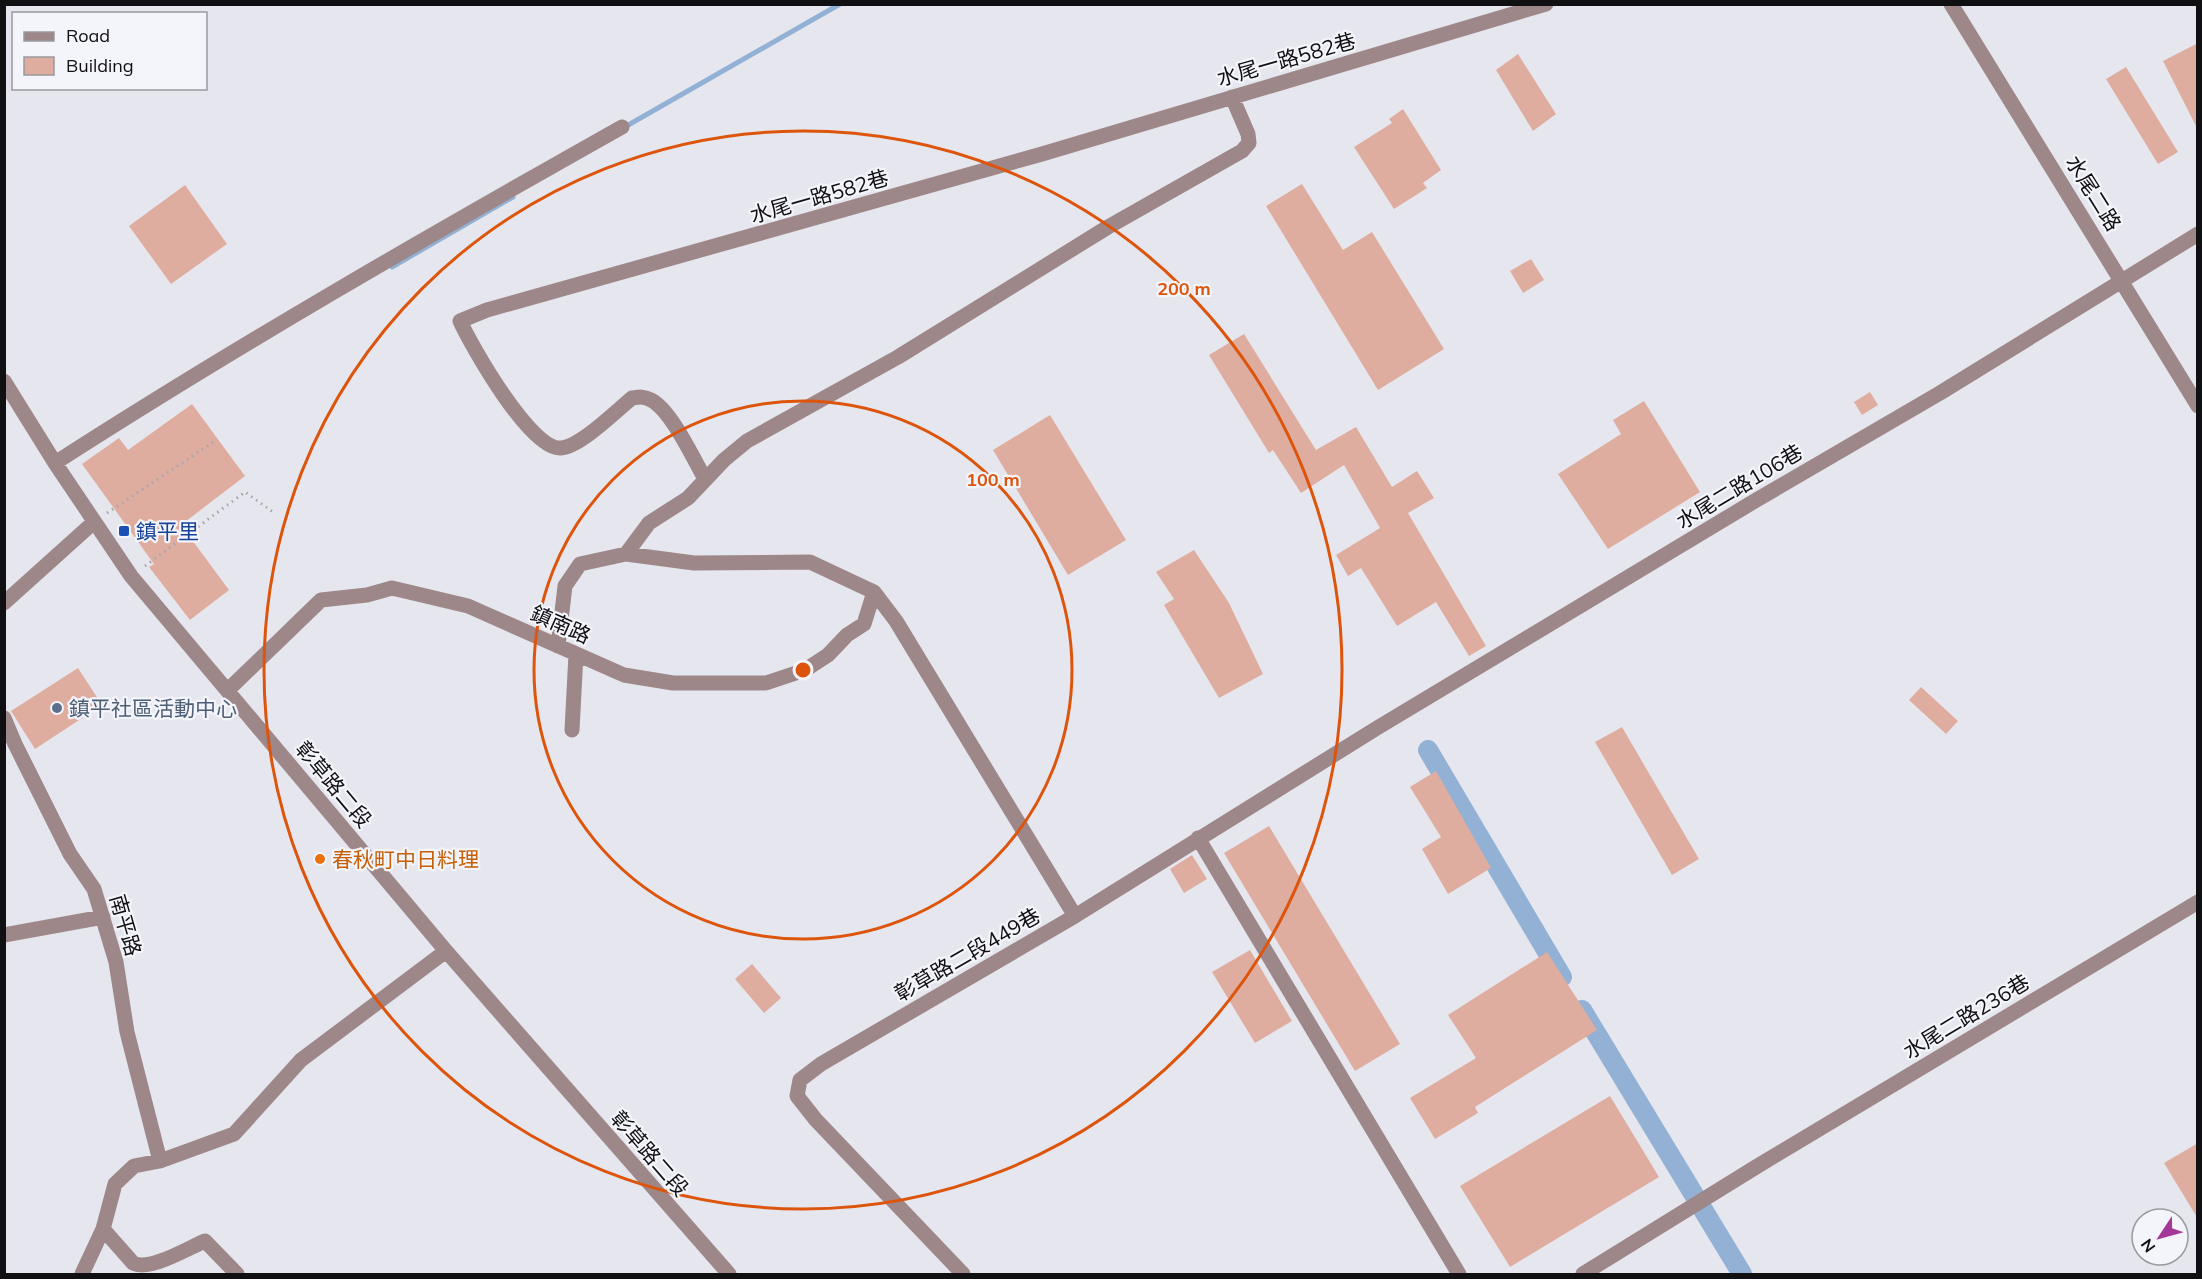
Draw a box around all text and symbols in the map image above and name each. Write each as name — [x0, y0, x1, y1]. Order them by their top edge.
legend — [12, 12, 207, 90]
text: Road — [66, 24, 110, 47]
street label: 水尾一路582巷 — [1214, 27, 1358, 91]
text: Building — [66, 54, 134, 77]
street label: 水尾二路 — [2061, 150, 2127, 236]
street label: 水尾一路582巷 — [747, 164, 891, 228]
text: 200 m — [1157, 277, 1211, 300]
street label: 水尾二路106巷 — [1671, 438, 1807, 534]
text: 100 m — [966, 468, 1020, 491]
place label: 鎮平里 — [136, 518, 199, 544]
marker: 鎮平里 — [117, 524, 131, 538]
street label: 鎮南路 — [527, 599, 595, 649]
centre of rings — [793, 660, 813, 680]
place label: 鎮平社區活動中心 — [69, 695, 237, 721]
marker: 鎮平社區活動中心 — [50, 701, 64, 715]
street label: 彰草路二段 — [290, 735, 378, 833]
place label: 春秋町中日料理 — [332, 846, 479, 872]
marker: 春秋町中日料理 — [313, 852, 327, 866]
street label: 南平路 — [105, 891, 147, 959]
street label: 彰草路二段449巷 — [890, 902, 1044, 1006]
street label: 水尾二路236巷 — [1898, 968, 2034, 1064]
street label: 彰草路二段 — [606, 1105, 694, 1201]
north arrow — [2130, 1207, 2190, 1267]
text: N — [2136, 1235, 2160, 1257]

